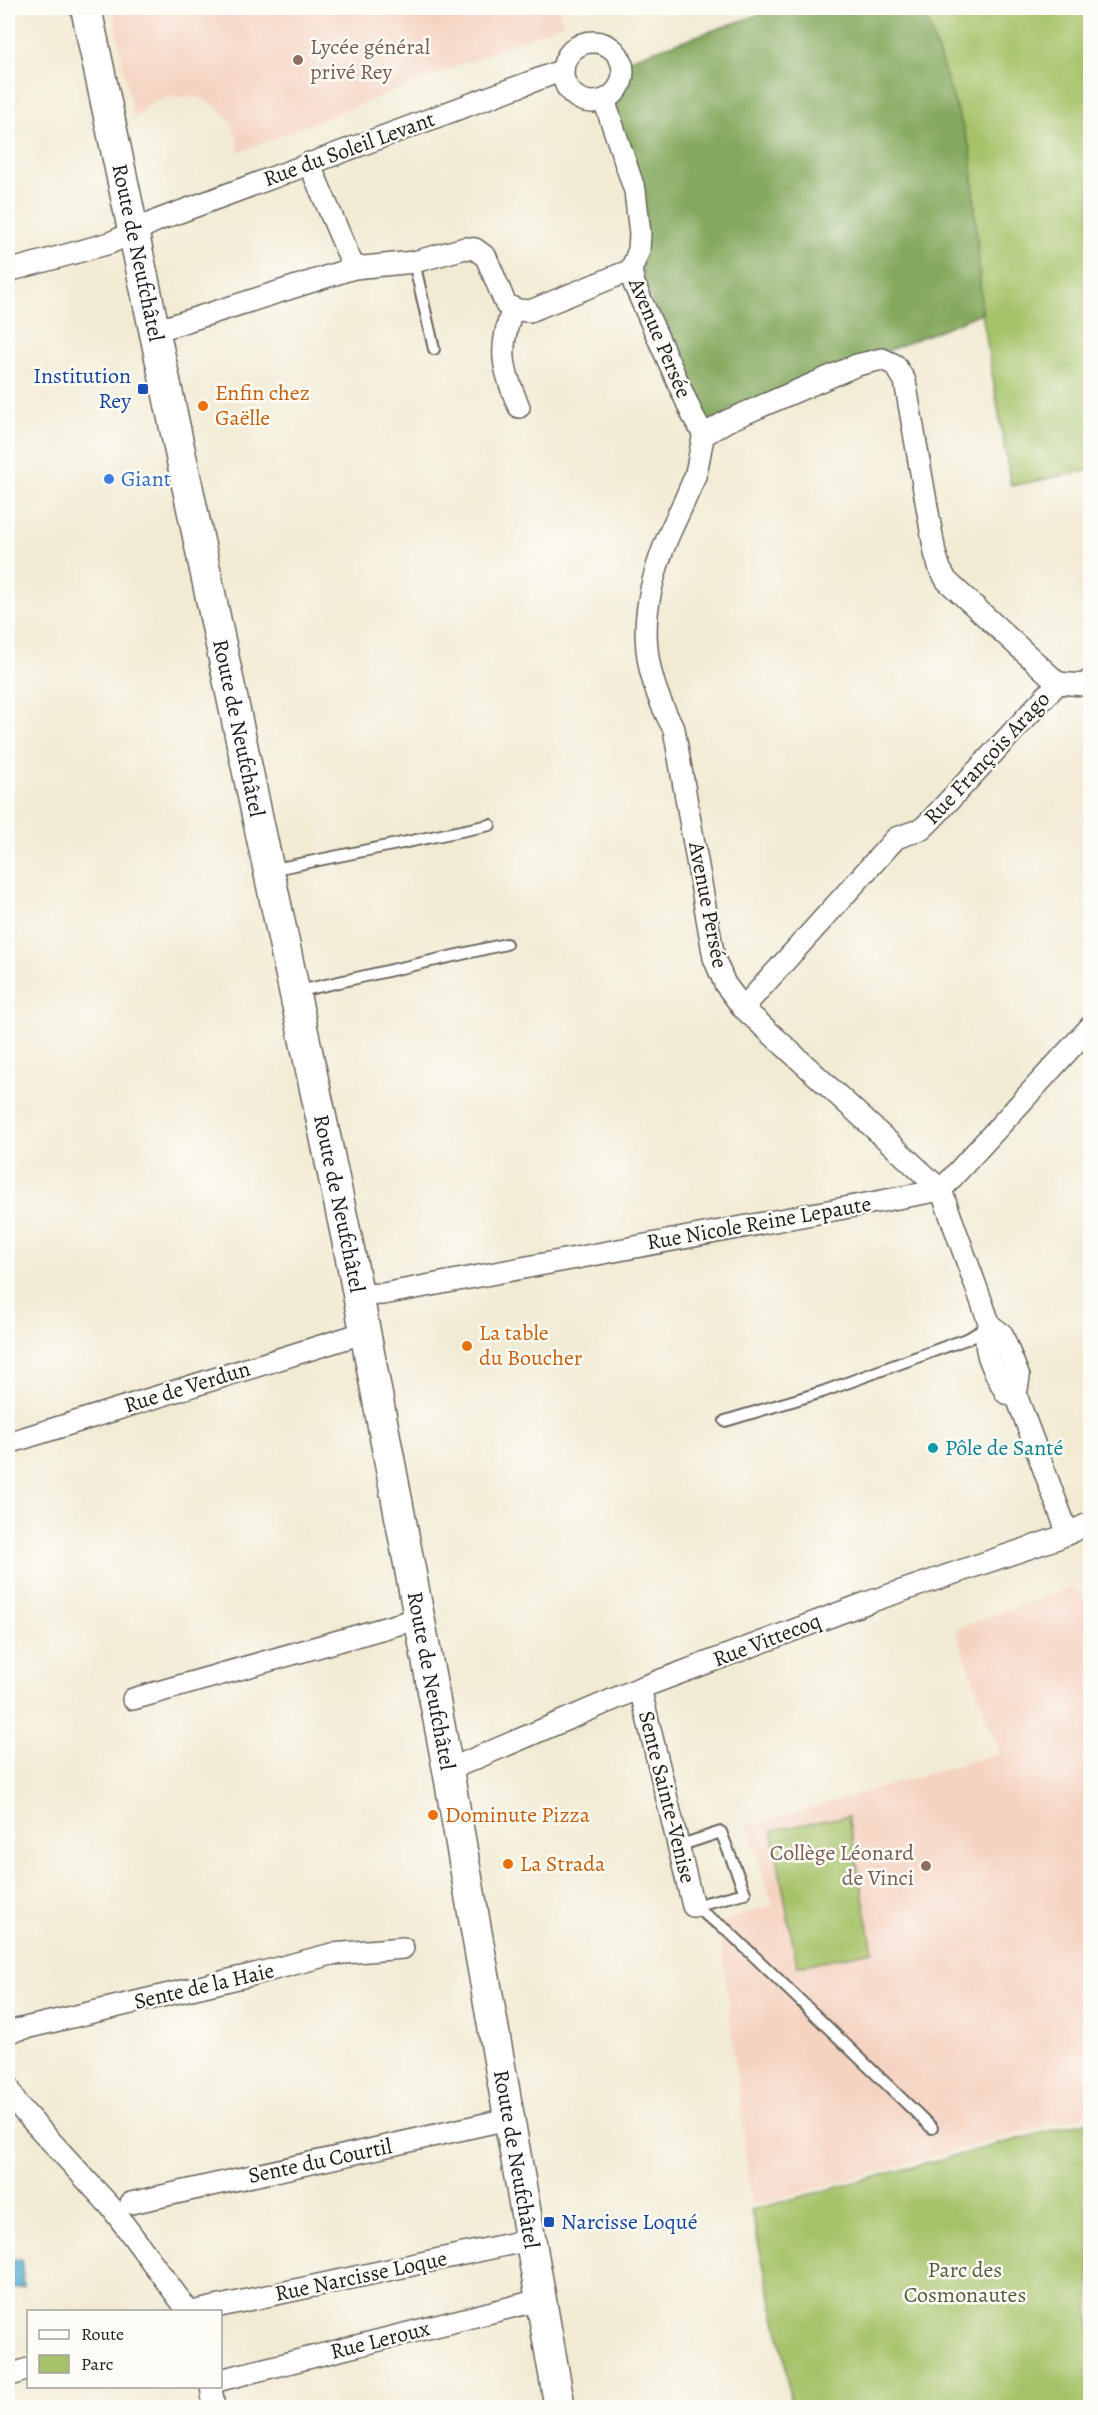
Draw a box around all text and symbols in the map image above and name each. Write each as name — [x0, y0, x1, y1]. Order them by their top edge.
place label: Lycée général privé Rey — [310, 32, 430, 87]
marker: Lycée général privé Rey — [291, 53, 305, 67]
street label: Rue du Soleil Levant — [259, 104, 439, 194]
street label: Route de Neufchâtel — [104, 161, 171, 344]
street label: Avenue Persée — [621, 272, 699, 403]
place label: Institution Rey — [33, 361, 131, 416]
place label: Enfin chez Gaëlle — [215, 378, 310, 433]
marker: Institution Rey — [136, 382, 150, 396]
marker: Enfin chez Gaëlle — [196, 399, 210, 413]
place label: Giant — [121, 464, 171, 494]
marker: Giant — [102, 472, 116, 486]
street label: Route de Neufchâtel — [205, 636, 272, 820]
street label: Rue François Arago — [917, 685, 1057, 831]
street label: Avenue Persée — [681, 838, 735, 971]
street label: Route de Neufchâtel — [306, 1112, 372, 1295]
street label: Rue Nicole Reine Lepaute — [644, 1188, 874, 1258]
place label: La table du Boucher — [479, 1318, 582, 1373]
marker: La table du Boucher — [460, 1339, 474, 1353]
street label: Rue de Verdun — [120, 1354, 254, 1420]
place label: Pôle de Santé — [945, 1433, 1063, 1463]
marker: Pôle de Santé — [926, 1441, 940, 1455]
street label: Route de Neufchâtel — [400, 1589, 463, 1772]
street label: Rue Vittecoq — [709, 1606, 825, 1674]
street label: Sente Sainte-Venise — [631, 1708, 703, 1886]
place label: Dominute Pizza — [445, 1800, 591, 1830]
marker: Dominute Pizza — [426, 1808, 440, 1822]
place label: Collège Léonard de Vinci — [770, 1838, 914, 1893]
place label: La Strada — [520, 1849, 606, 1879]
marker: La Strada — [501, 1857, 515, 1871]
marker: Collège Léonard de Vinci — [919, 1859, 933, 1873]
street label: Sente de la Haie — [131, 1955, 277, 2017]
street label: Route de Neufchâtel — [486, 2067, 547, 2251]
street label: Sente du Courtil — [245, 2131, 395, 2191]
place label: Narcisse Loqué — [561, 2207, 698, 2237]
marker: Narcisse Loqué — [542, 2215, 556, 2229]
street label: Rue Narcisse Loque — [272, 2243, 450, 2309]
park label: Parc des Cosmonautes — [904, 2255, 1026, 2310]
legend — [27, 2310, 222, 2388]
street label: Rue Leroux — [327, 2313, 433, 2367]
text: Route — [81, 2322, 124, 2346]
text: Parc — [81, 2352, 113, 2376]

